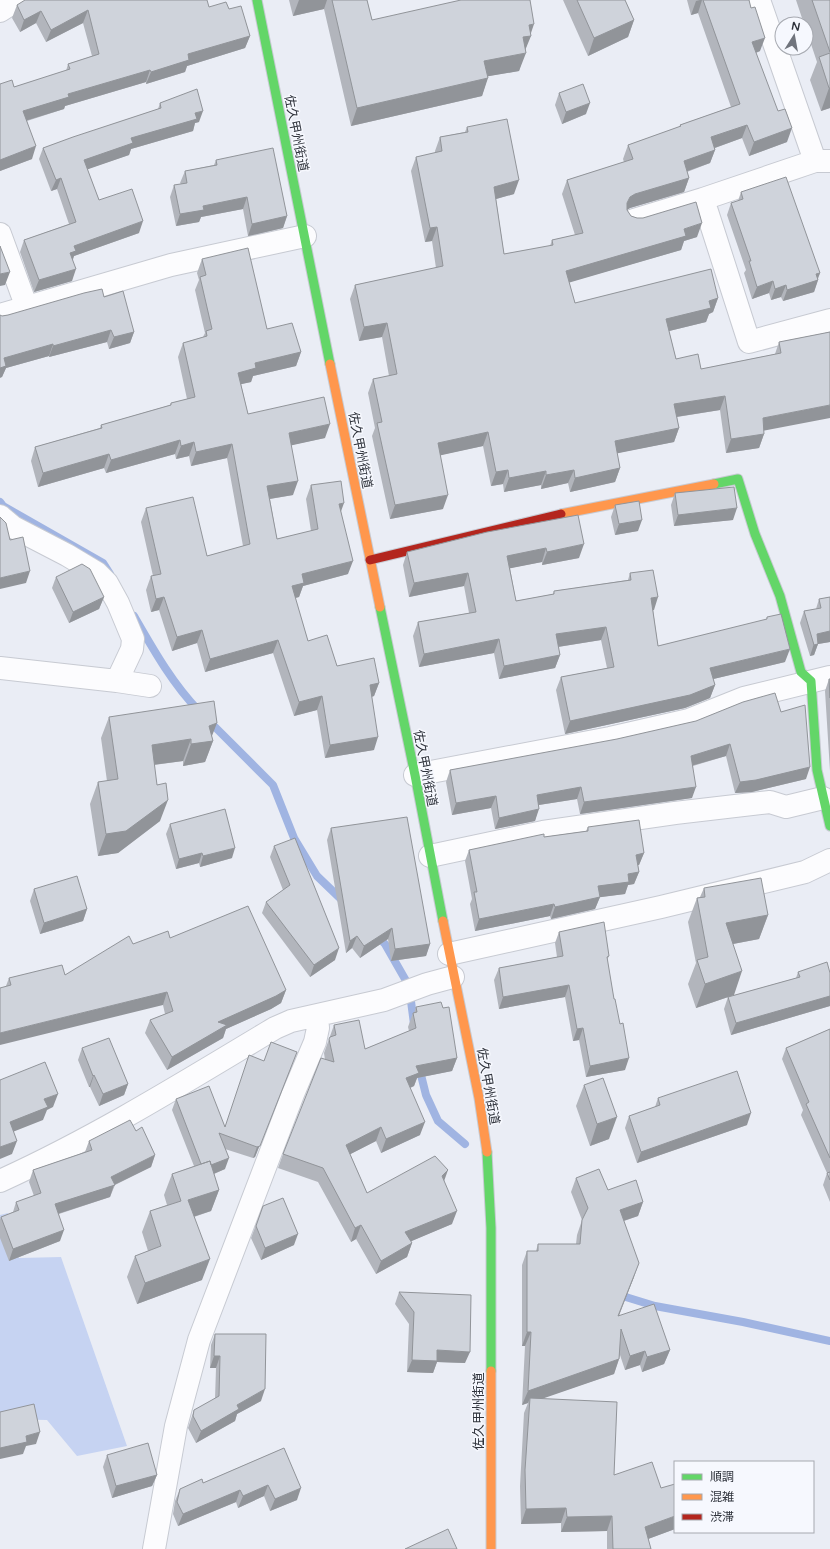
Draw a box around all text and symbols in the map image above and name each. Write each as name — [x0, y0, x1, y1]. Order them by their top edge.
north arrow — [774, 16, 814, 56]
text: N — [790, 19, 801, 34]
street label: 佐久甲州街道 — [281, 93, 311, 173]
street label: 佐久甲州街道 — [345, 410, 375, 490]
street label: 佐久甲州街道 — [410, 728, 440, 808]
street label: 佐久甲州街道 — [473, 1046, 503, 1126]
street label: 佐久甲州街道 — [471, 1372, 487, 1450]
legend — [674, 1461, 814, 1533]
text: 順調 — [710, 1470, 734, 1484]
text: 混雑 — [710, 1490, 734, 1504]
text: 渋滞 — [710, 1510, 734, 1524]

